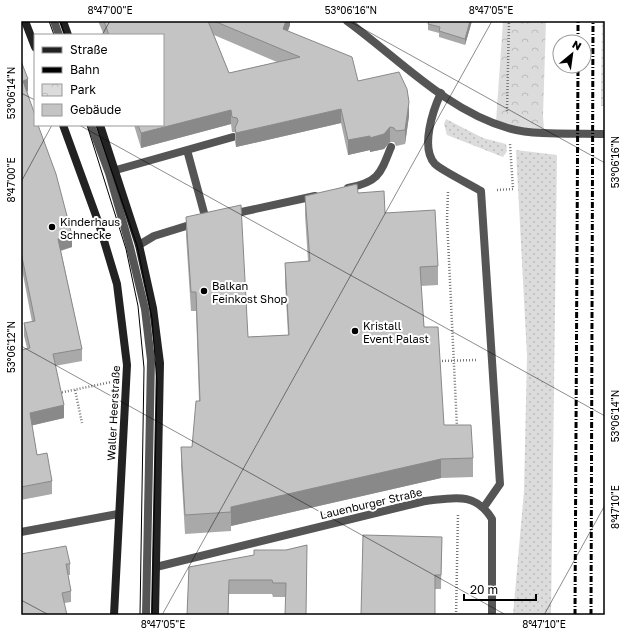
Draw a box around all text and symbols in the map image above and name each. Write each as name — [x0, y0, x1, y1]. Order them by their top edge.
text: 8°47'00"E — [87, 4, 133, 16]
text: 53°06'16"N — [325, 4, 377, 16]
text: 8°47'05"E — [469, 4, 513, 16]
legend — [34, 34, 164, 126]
north arrow — [552, 34, 592, 74]
text: N — [570, 37, 584, 53]
text: Straße — [70, 42, 108, 57]
text: Bahn — [70, 62, 100, 77]
text: 53°06'14"N — [5, 67, 17, 119]
text: Park — [70, 82, 96, 97]
text: Gebäude — [70, 102, 121, 117]
text: 53°06'16"N — [609, 136, 621, 188]
text: 8°47'00"E — [5, 157, 17, 203]
place label: Kinderhaus Schnecke — [60, 215, 120, 241]
marker: Kinderhaus Schnecke — [47, 222, 57, 232]
place label: Balkan Feinkost Shop — [212, 279, 288, 305]
marker: Balkan Feinkost Shop — [199, 286, 209, 296]
place label: Kristall Event Palast — [363, 319, 429, 345]
text: 53°06'12"N — [5, 321, 17, 373]
marker: Kristall Event Palast — [350, 326, 360, 336]
street label: Waller Heerstraße — [104, 365, 122, 461]
text: 53°06'14"N — [609, 390, 621, 442]
street label: Lauenburger Straße — [319, 485, 423, 521]
text: 8°47'10"E — [609, 485, 621, 529]
scale bar — [464, 576, 536, 602]
text: 20 m — [470, 582, 498, 597]
text: 8°47'05"E — [141, 618, 185, 630]
text: 8°47'10"E — [522, 618, 566, 630]

